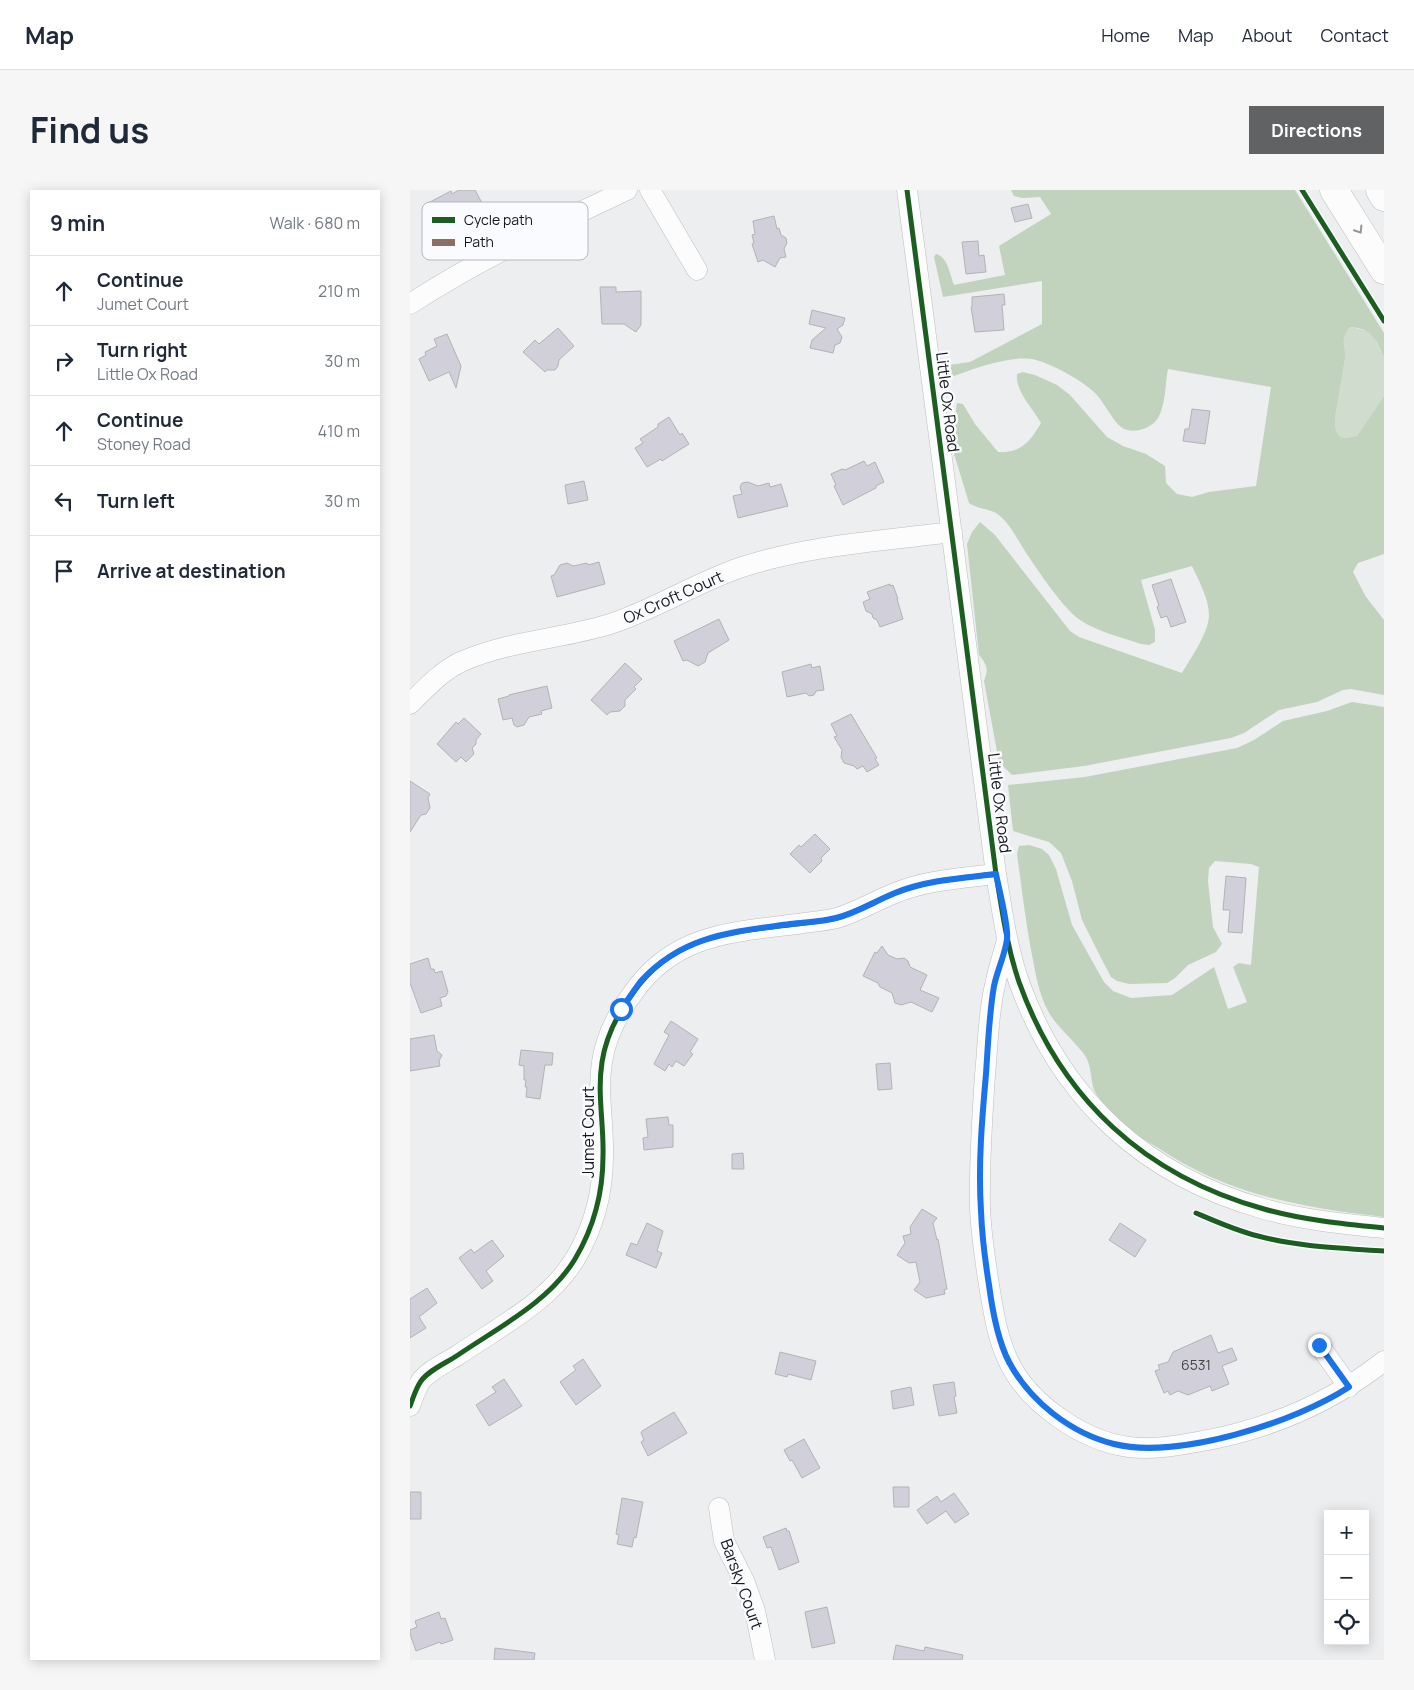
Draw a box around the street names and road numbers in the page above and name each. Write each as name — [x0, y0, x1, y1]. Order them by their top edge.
street label: Little Ox Road — [931, 351, 965, 453]
street label: Ox Croft Court — [620, 565, 726, 629]
street label: Little Ox Road — [983, 752, 1017, 854]
street label: Jumet Court — [577, 1086, 599, 1178]
street label: Barsky Court — [715, 1536, 769, 1632]

